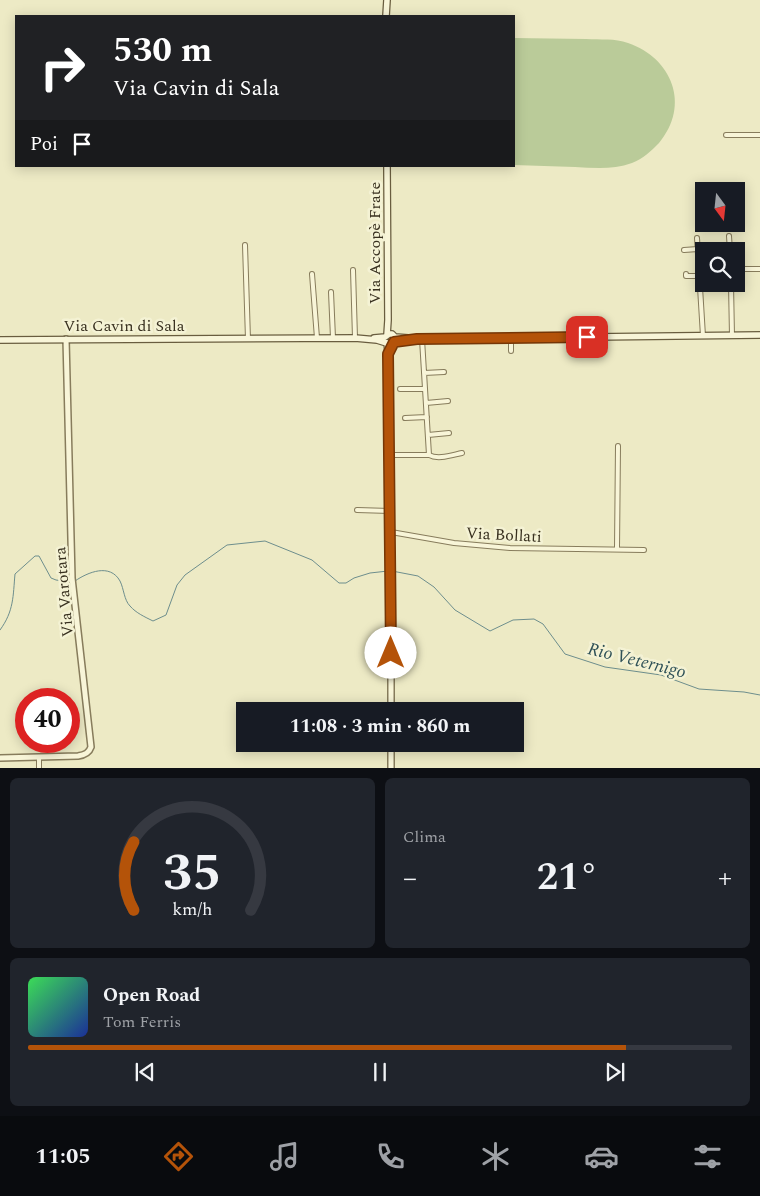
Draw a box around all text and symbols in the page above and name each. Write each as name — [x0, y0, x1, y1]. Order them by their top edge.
text: 530 m — [113, 24, 212, 77]
icon: right — [30, 35, 95, 100]
text: Via Cavin di Sala — [113, 72, 280, 105]
text: Poi — [30, 130, 58, 159]
icon: arrive — [68, 130, 96, 158]
street label: Via Accopè Frate — [363, 182, 387, 304]
north arrow — [695, 182, 745, 232]
map controls — [695, 182, 745, 292]
button: search — [695, 242, 745, 292]
street label: Via Cavin di Sala — [63, 314, 185, 338]
pin — [566, 316, 608, 358]
icon: arrive — [573, 323, 601, 351]
street label: Via Bollati — [465, 521, 542, 549]
street label: Via Varotara — [48, 546, 80, 638]
position arrow — [364, 626, 416, 678]
water label: Rio Veternigo — [585, 635, 689, 686]
speed limit sign: 40 — [15, 688, 80, 753]
text: 11:08 · 3 min · 860 m — [290, 712, 470, 741]
text: Clima — [403, 825, 446, 849]
text: 35 — [163, 834, 222, 913]
text: 21° — [537, 849, 598, 907]
text: − — [403, 857, 417, 900]
text: + — [718, 857, 732, 900]
text: km/h — [172, 896, 213, 923]
text: Open Road — [103, 981, 200, 1010]
text: Tom Ferris — [103, 1010, 181, 1034]
icon: previous — [131, 1058, 159, 1086]
icon: pause — [366, 1058, 394, 1086]
icon: next — [601, 1058, 629, 1086]
icon: directions — [161, 1139, 196, 1174]
icon: music — [267, 1139, 302, 1174]
icon: phone — [373, 1139, 408, 1174]
icon: climate — [478, 1139, 513, 1174]
icon: car — [584, 1139, 619, 1174]
icon: filters — [690, 1139, 725, 1174]
text: 11:05 — [35, 1140, 91, 1173]

